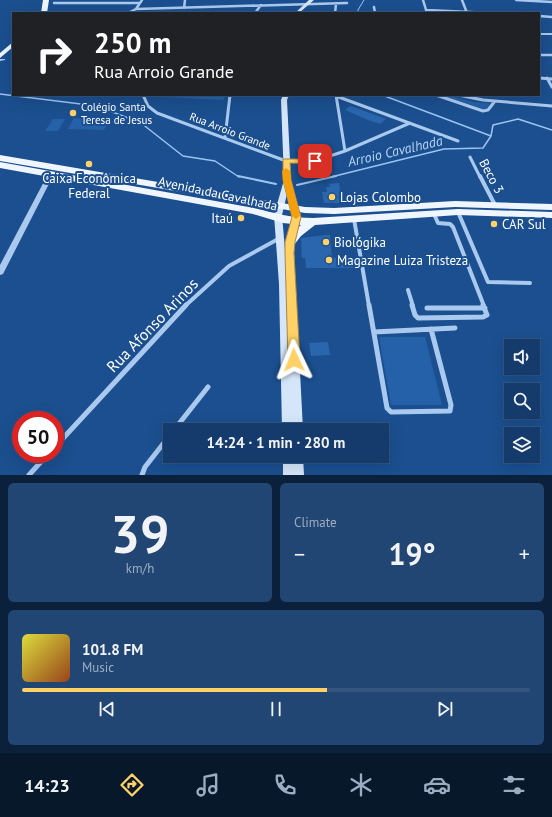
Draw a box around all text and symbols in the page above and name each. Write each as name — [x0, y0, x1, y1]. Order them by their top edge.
text: 250 m — [94, 24, 171, 61]
icon: right — [28, 28, 80, 80]
text: Rua Arroio Grande — [94, 60, 234, 83]
place label: Colégio Santa Teresa de Jesus — [81, 100, 152, 127]
marker: Colégio Santa Teresa de Jesus — [68, 108, 78, 118]
street label: Rua Arroio Grande — [188, 109, 273, 153]
water label: Arroio Cavalhada — [345, 131, 444, 171]
pin — [298, 144, 332, 178]
icon: arrive — [304, 150, 326, 172]
street label: Beco 3 — [475, 156, 508, 197]
marker: Caixa Econômica Federal — [84, 159, 94, 169]
place label: Caixa Econômica Federal — [42, 170, 136, 202]
street label: Avenida da Cavalhada — [157, 173, 279, 214]
place label: Lojas Colombo — [340, 189, 421, 206]
marker: Lojas Colombo — [327, 192, 337, 202]
place label: Itaú — [211, 210, 233, 227]
marker: Itaú — [236, 213, 246, 223]
place label: CAR Sul — [502, 216, 546, 233]
marker: CAR Sul — [489, 219, 499, 229]
place label: Biológika — [334, 234, 386, 251]
marker: Biológika — [321, 237, 331, 247]
place label: Magazine Luiza Tristeza — [337, 252, 468, 269]
marker: Magazine Luiza Tristeza — [324, 255, 334, 265]
street label: Rua Afonso Arinos — [102, 273, 202, 376]
position arrow — [273, 339, 315, 381]
map controls — [504, 339, 540, 463]
button: sound — [504, 339, 540, 375]
button: search — [504, 383, 540, 419]
speed limit sign: 50 — [12, 411, 64, 463]
button: layers — [504, 427, 540, 463]
text: 14:24 · 1 min · 280 m — [207, 433, 345, 452]
text: 39 — [111, 500, 169, 567]
text: Climate — [294, 514, 337, 531]
text: 19° — [388, 534, 436, 573]
text: − — [294, 540, 305, 568]
text: + — [519, 540, 530, 568]
text: km/h — [126, 560, 154, 577]
text: 101.8 FM — [82, 640, 143, 659]
text: Music — [82, 659, 114, 676]
icon: previous — [96, 698, 118, 720]
icon: pause — [265, 698, 287, 720]
icon: next — [434, 698, 456, 720]
icon: directions — [118, 771, 146, 799]
icon: music — [194, 771, 222, 799]
icon: phone — [271, 771, 299, 799]
icon: climate — [347, 771, 375, 799]
icon: car — [423, 771, 451, 799]
icon: filters — [500, 771, 528, 799]
text: 14:23 — [24, 774, 70, 797]

